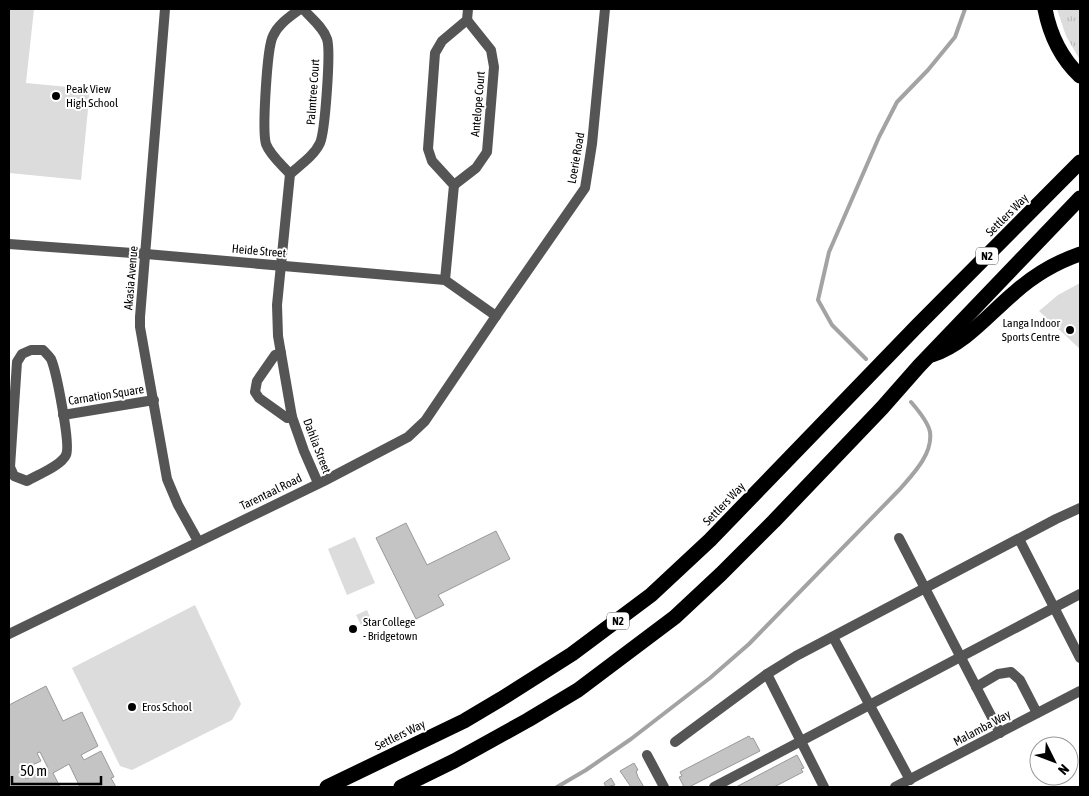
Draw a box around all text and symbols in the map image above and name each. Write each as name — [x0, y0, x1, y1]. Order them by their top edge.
street label: Palmtree Court — [304, 58, 322, 126]
street label: Antelope Court — [468, 70, 488, 137]
place label: Peak View High School — [66, 82, 119, 110]
marker: Peak View High School — [50, 90, 62, 102]
street label: Loerie Road — [565, 131, 587, 185]
street label: Settlers Way — [983, 191, 1031, 239]
street label: Heide Street — [231, 242, 287, 260]
street label: Akasia Avenue — [121, 245, 141, 311]
road number: N2 — [976, 248, 998, 264]
place label: Langa Indoor Sports Centre — [1002, 316, 1060, 344]
marker: Langa Indoor Sports Centre — [1064, 324, 1076, 336]
street label: Carnation Square — [67, 382, 145, 408]
street label: Dahlia Street — [300, 417, 334, 476]
street label: Tarentaal Road — [238, 471, 304, 513]
street label: Settlers Way — [700, 480, 748, 528]
road number: N2 — [607, 612, 629, 630]
place label: Star College - Bridgetown — [363, 615, 418, 643]
marker: Star College - Bridgetown — [347, 623, 359, 635]
place label: Eros School — [142, 700, 193, 714]
marker: Eros School — [126, 701, 138, 713]
street label: Malamba Way — [951, 707, 1013, 749]
street label: Settlers Way — [373, 717, 427, 753]
north arrow — [1029, 736, 1079, 786]
scale bar — [12, 754, 101, 786]
text: N — [1055, 761, 1072, 778]
text: 50 m — [20, 762, 47, 779]

